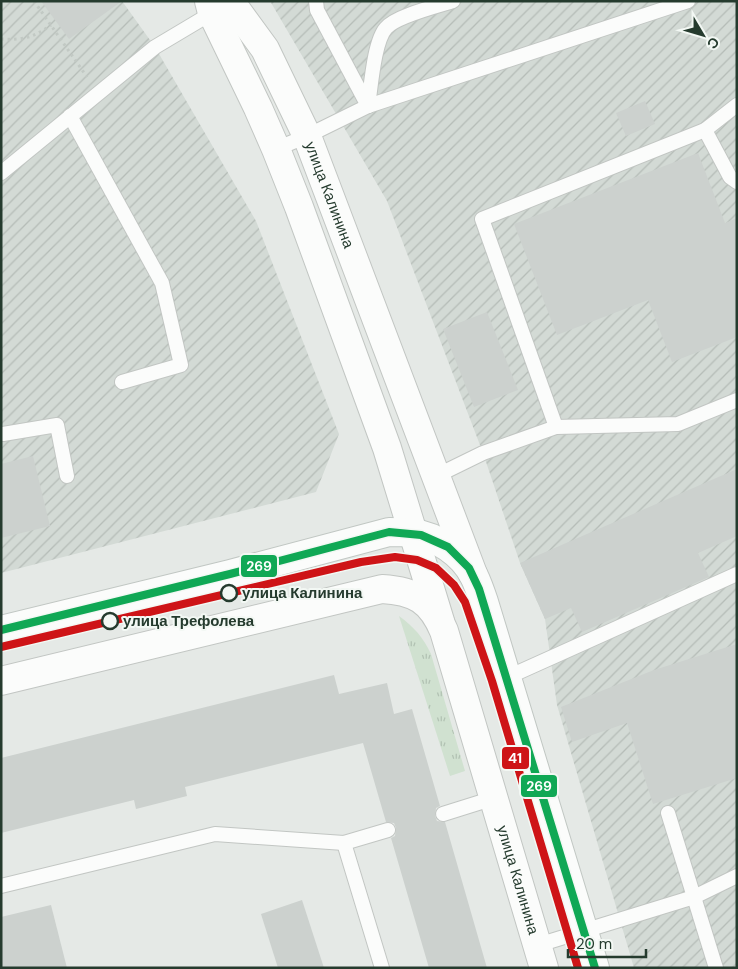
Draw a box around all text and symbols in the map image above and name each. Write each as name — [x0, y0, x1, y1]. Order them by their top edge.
north arrow — [678, 10, 728, 60]
text: С — [703, 33, 723, 53]
street label: улица Калинина — [300, 139, 359, 252]
line badge: 269 — [240, 554, 278, 578]
text: 269 — [246, 557, 272, 575]
place label: улица Калинина — [242, 583, 363, 603]
marker: улица Калинина — [220, 584, 238, 602]
place label: улица Трефолева — [123, 611, 255, 631]
marker: улица Трефолева — [101, 612, 119, 630]
line badge: 41 — [501, 746, 530, 770]
text: 41 — [508, 749, 522, 767]
line badge: 269 — [520, 774, 558, 798]
text: 269 — [526, 777, 552, 795]
street label: улица Калинина — [492, 823, 544, 937]
scale bar — [568, 926, 646, 958]
text: 20 m — [576, 934, 612, 954]

